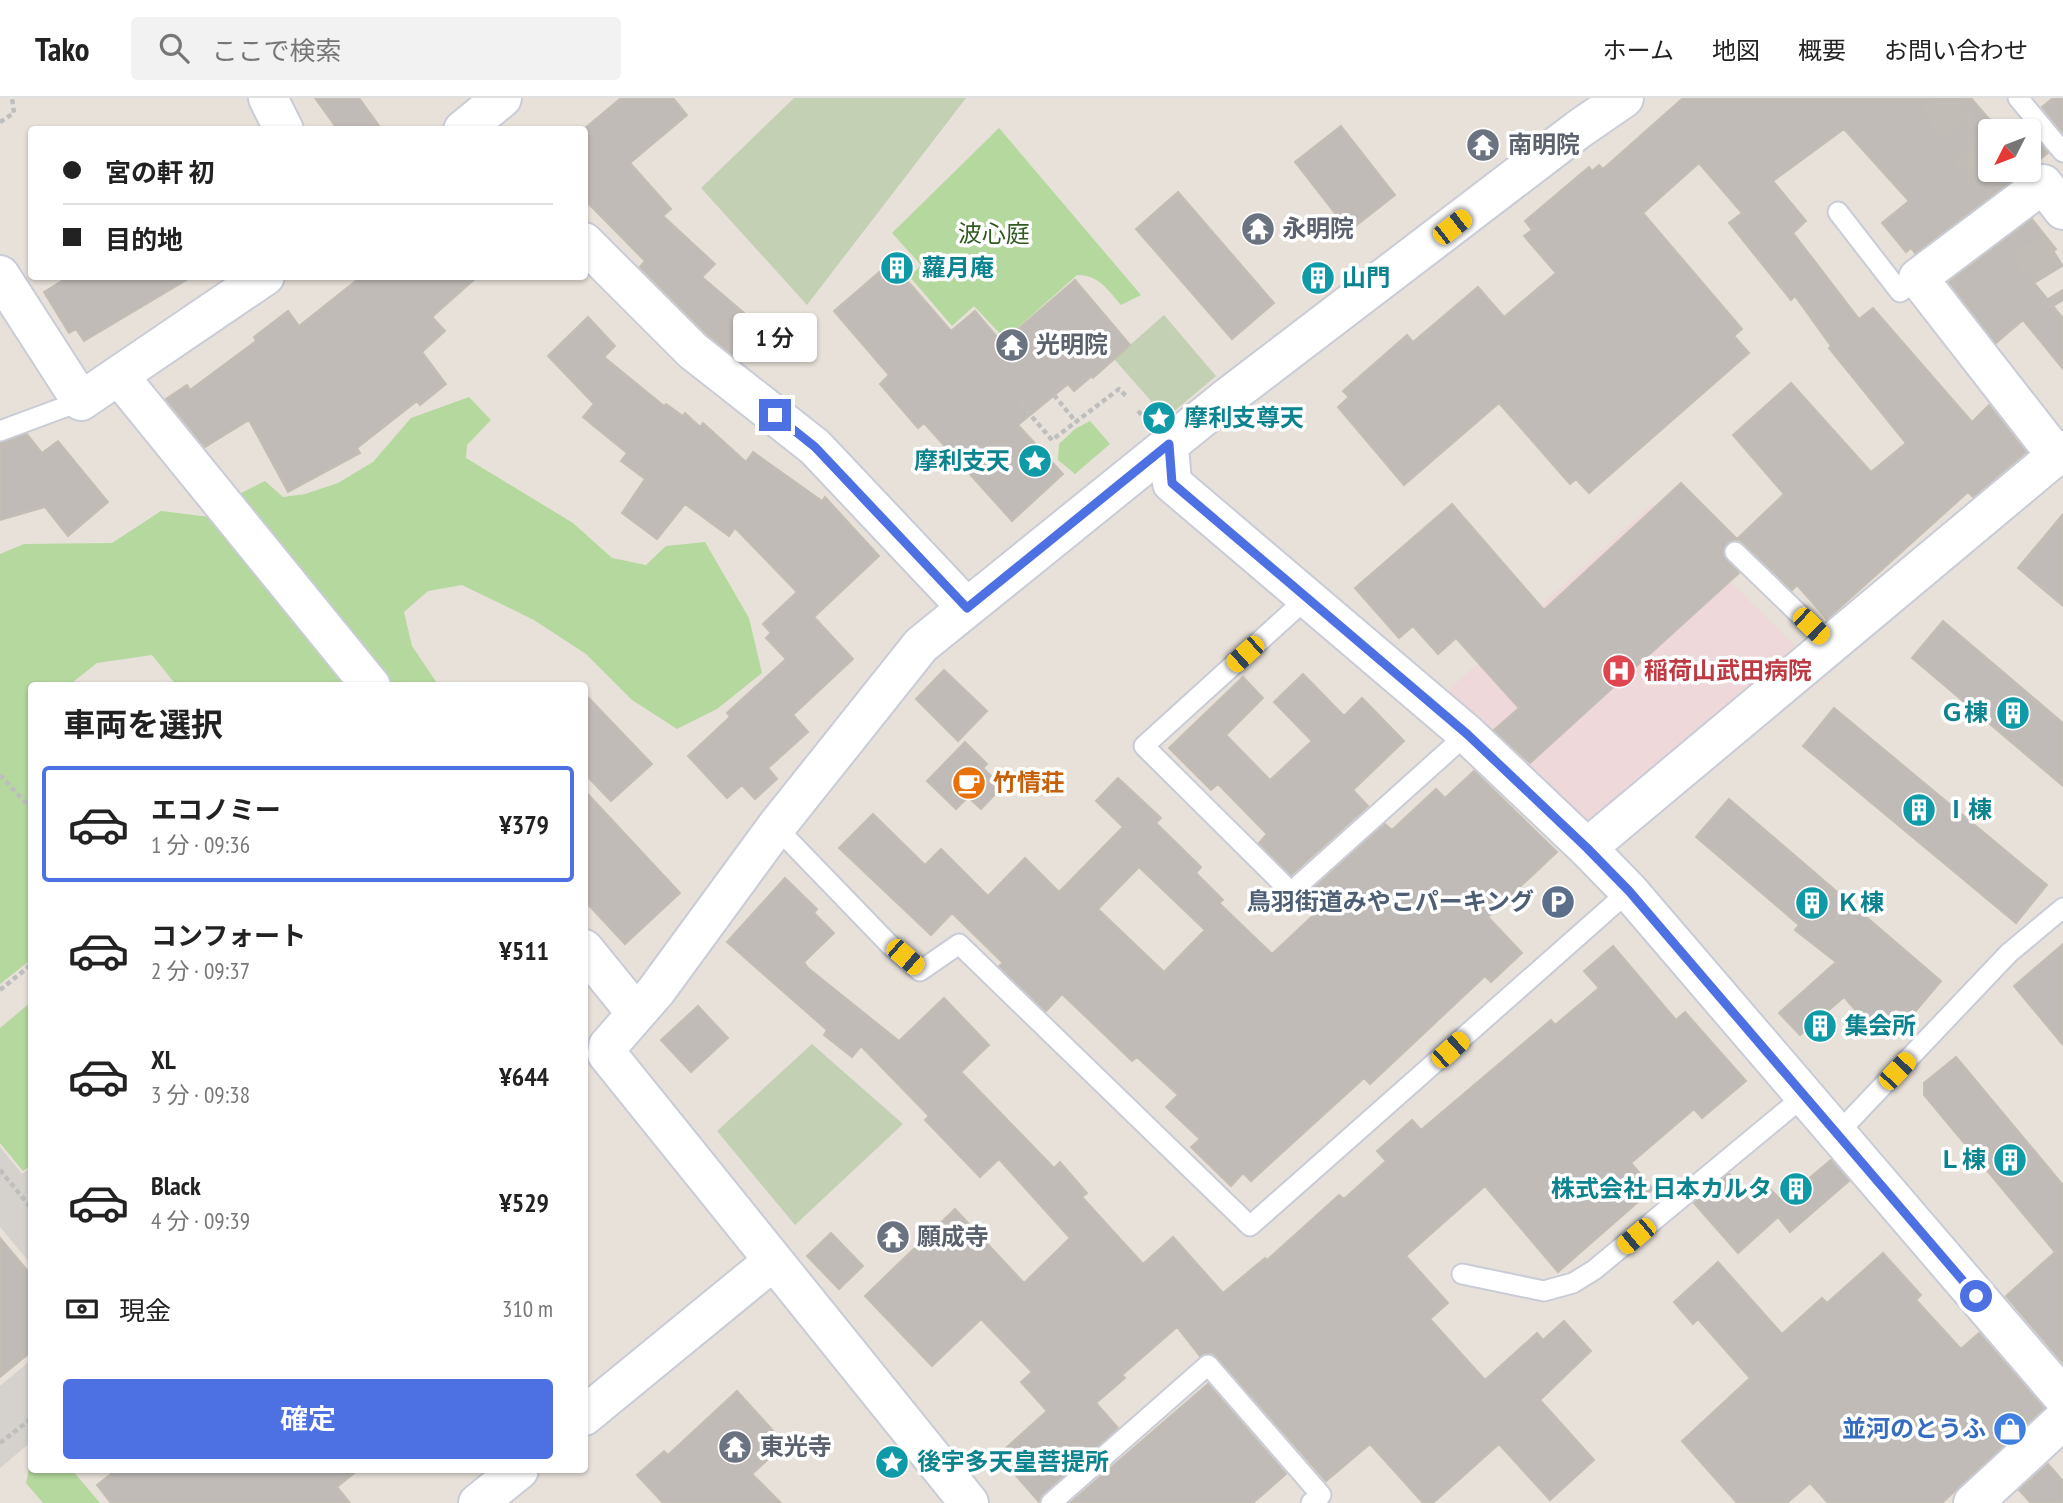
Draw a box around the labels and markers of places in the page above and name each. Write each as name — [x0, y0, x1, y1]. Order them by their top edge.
temple icon: 南明院 — [1464, 126, 1502, 164]
place label: 南明院 — [1508, 129, 1580, 160]
temple icon: 永明院 — [1239, 210, 1277, 248]
place label: 永明院 — [1282, 213, 1354, 244]
building icon: 蘿月庵 — [878, 249, 916, 287]
place label: 蘿月庵 — [922, 252, 994, 283]
building icon: 山門 — [1299, 259, 1337, 297]
place label: 山門 — [1342, 262, 1390, 293]
temple icon: 光明院 — [993, 326, 1031, 364]
place label: 光明院 — [1036, 329, 1108, 360]
place icon: 摩利支尊天 — [1140, 399, 1178, 437]
place label: 摩利支尊天 — [1184, 402, 1304, 433]
place icon: 摩利支天 — [1016, 442, 1054, 480]
place label: 摩利支天 — [914, 445, 1010, 476]
hospital icon: 稲荷山武田病院 — [1600, 652, 1638, 690]
place label: 稲荷山武田病院 — [1644, 655, 1812, 686]
building icon: Ｇ棟 — [1994, 694, 2032, 732]
place label: Ｇ棟 — [1940, 697, 1988, 728]
cafe icon: 竹情荘 — [950, 764, 988, 802]
place label: 竹情荘 — [993, 767, 1065, 798]
building icon: Ⅰ棟 — [1900, 791, 1938, 829]
place label: Ⅰ棟 — [1944, 794, 1992, 825]
parking icon: 鳥羽街道みやこパーキング — [1539, 883, 1577, 921]
building icon: Ｋ棟 — [1793, 884, 1831, 922]
place label: 鳥羽街道みやこパーキング — [1247, 886, 1534, 917]
place label: Ｋ棟 — [1836, 887, 1884, 918]
building icon: 集会所 — [1801, 1007, 1839, 1045]
place label: 集会所 — [1844, 1010, 1916, 1041]
building icon: Ｌ棟 — [1991, 1141, 2029, 1179]
place label: Ｌ棟 — [1938, 1144, 1986, 1175]
building icon: 株式会社 日本カルタ — [1777, 1170, 1815, 1208]
place label: 株式会社 日本カルタ — [1551, 1173, 1772, 1204]
temple icon: 願成寺 — [874, 1218, 912, 1256]
place label: 願成寺 — [917, 1221, 989, 1252]
shop icon: 並河のとうふ — [1991, 1410, 2029, 1448]
place label: 並河のとうふ — [1842, 1413, 1986, 1444]
temple icon: 東光寺 — [716, 1428, 754, 1466]
place label: 東光寺 — [760, 1431, 832, 1462]
place icon: 後宇多天皇菩提所 — [873, 1443, 911, 1481]
place label: 後宇多天皇菩提所 — [917, 1446, 1109, 1477]

